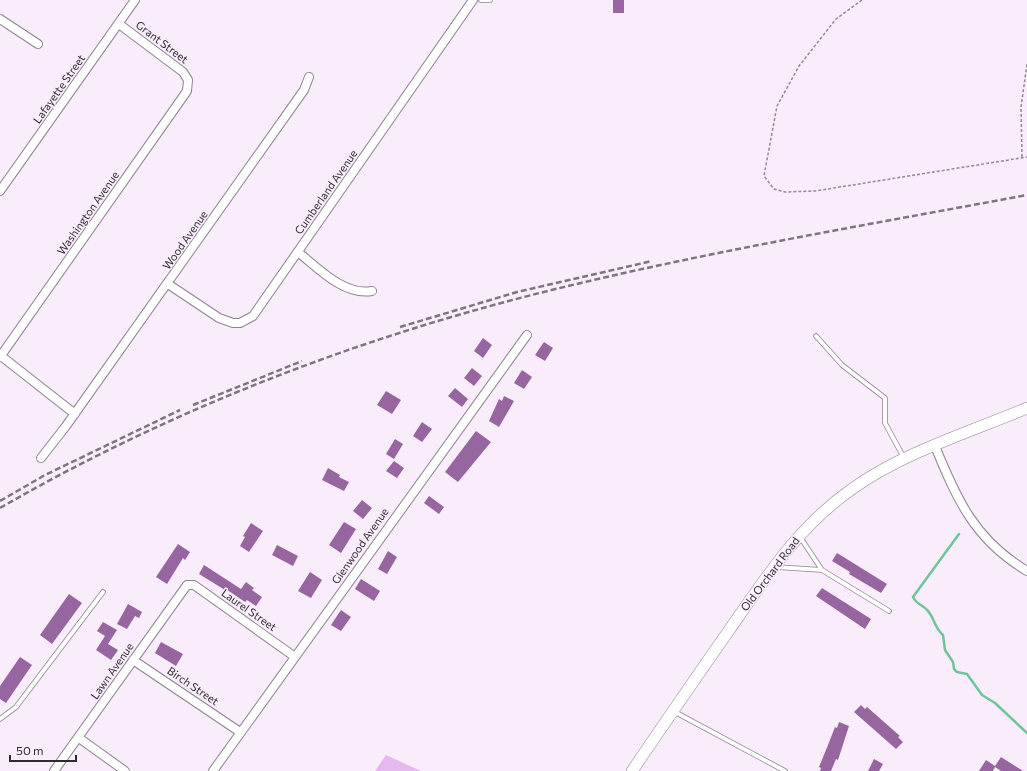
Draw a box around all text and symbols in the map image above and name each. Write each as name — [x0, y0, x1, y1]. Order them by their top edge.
street label: Grant Street — [134, 18, 191, 66]
street label: Lafayette Street — [30, 51, 87, 126]
street label: Cumberland Avenue — [292, 147, 360, 236]
street label: Washington Avenue — [54, 168, 121, 257]
street label: Wood Avenue — [160, 208, 210, 272]
street label: Glenwood Avenue — [329, 505, 391, 586]
street label: Old Orchard Road — [738, 534, 802, 613]
street label: Laurel Street — [219, 586, 280, 634]
street label: Lawn Avenue — [87, 640, 136, 701]
street label: Birch Street — [165, 664, 222, 708]
scale bar — [10, 737, 76, 763]
text: 50 m — [16, 743, 44, 757]

